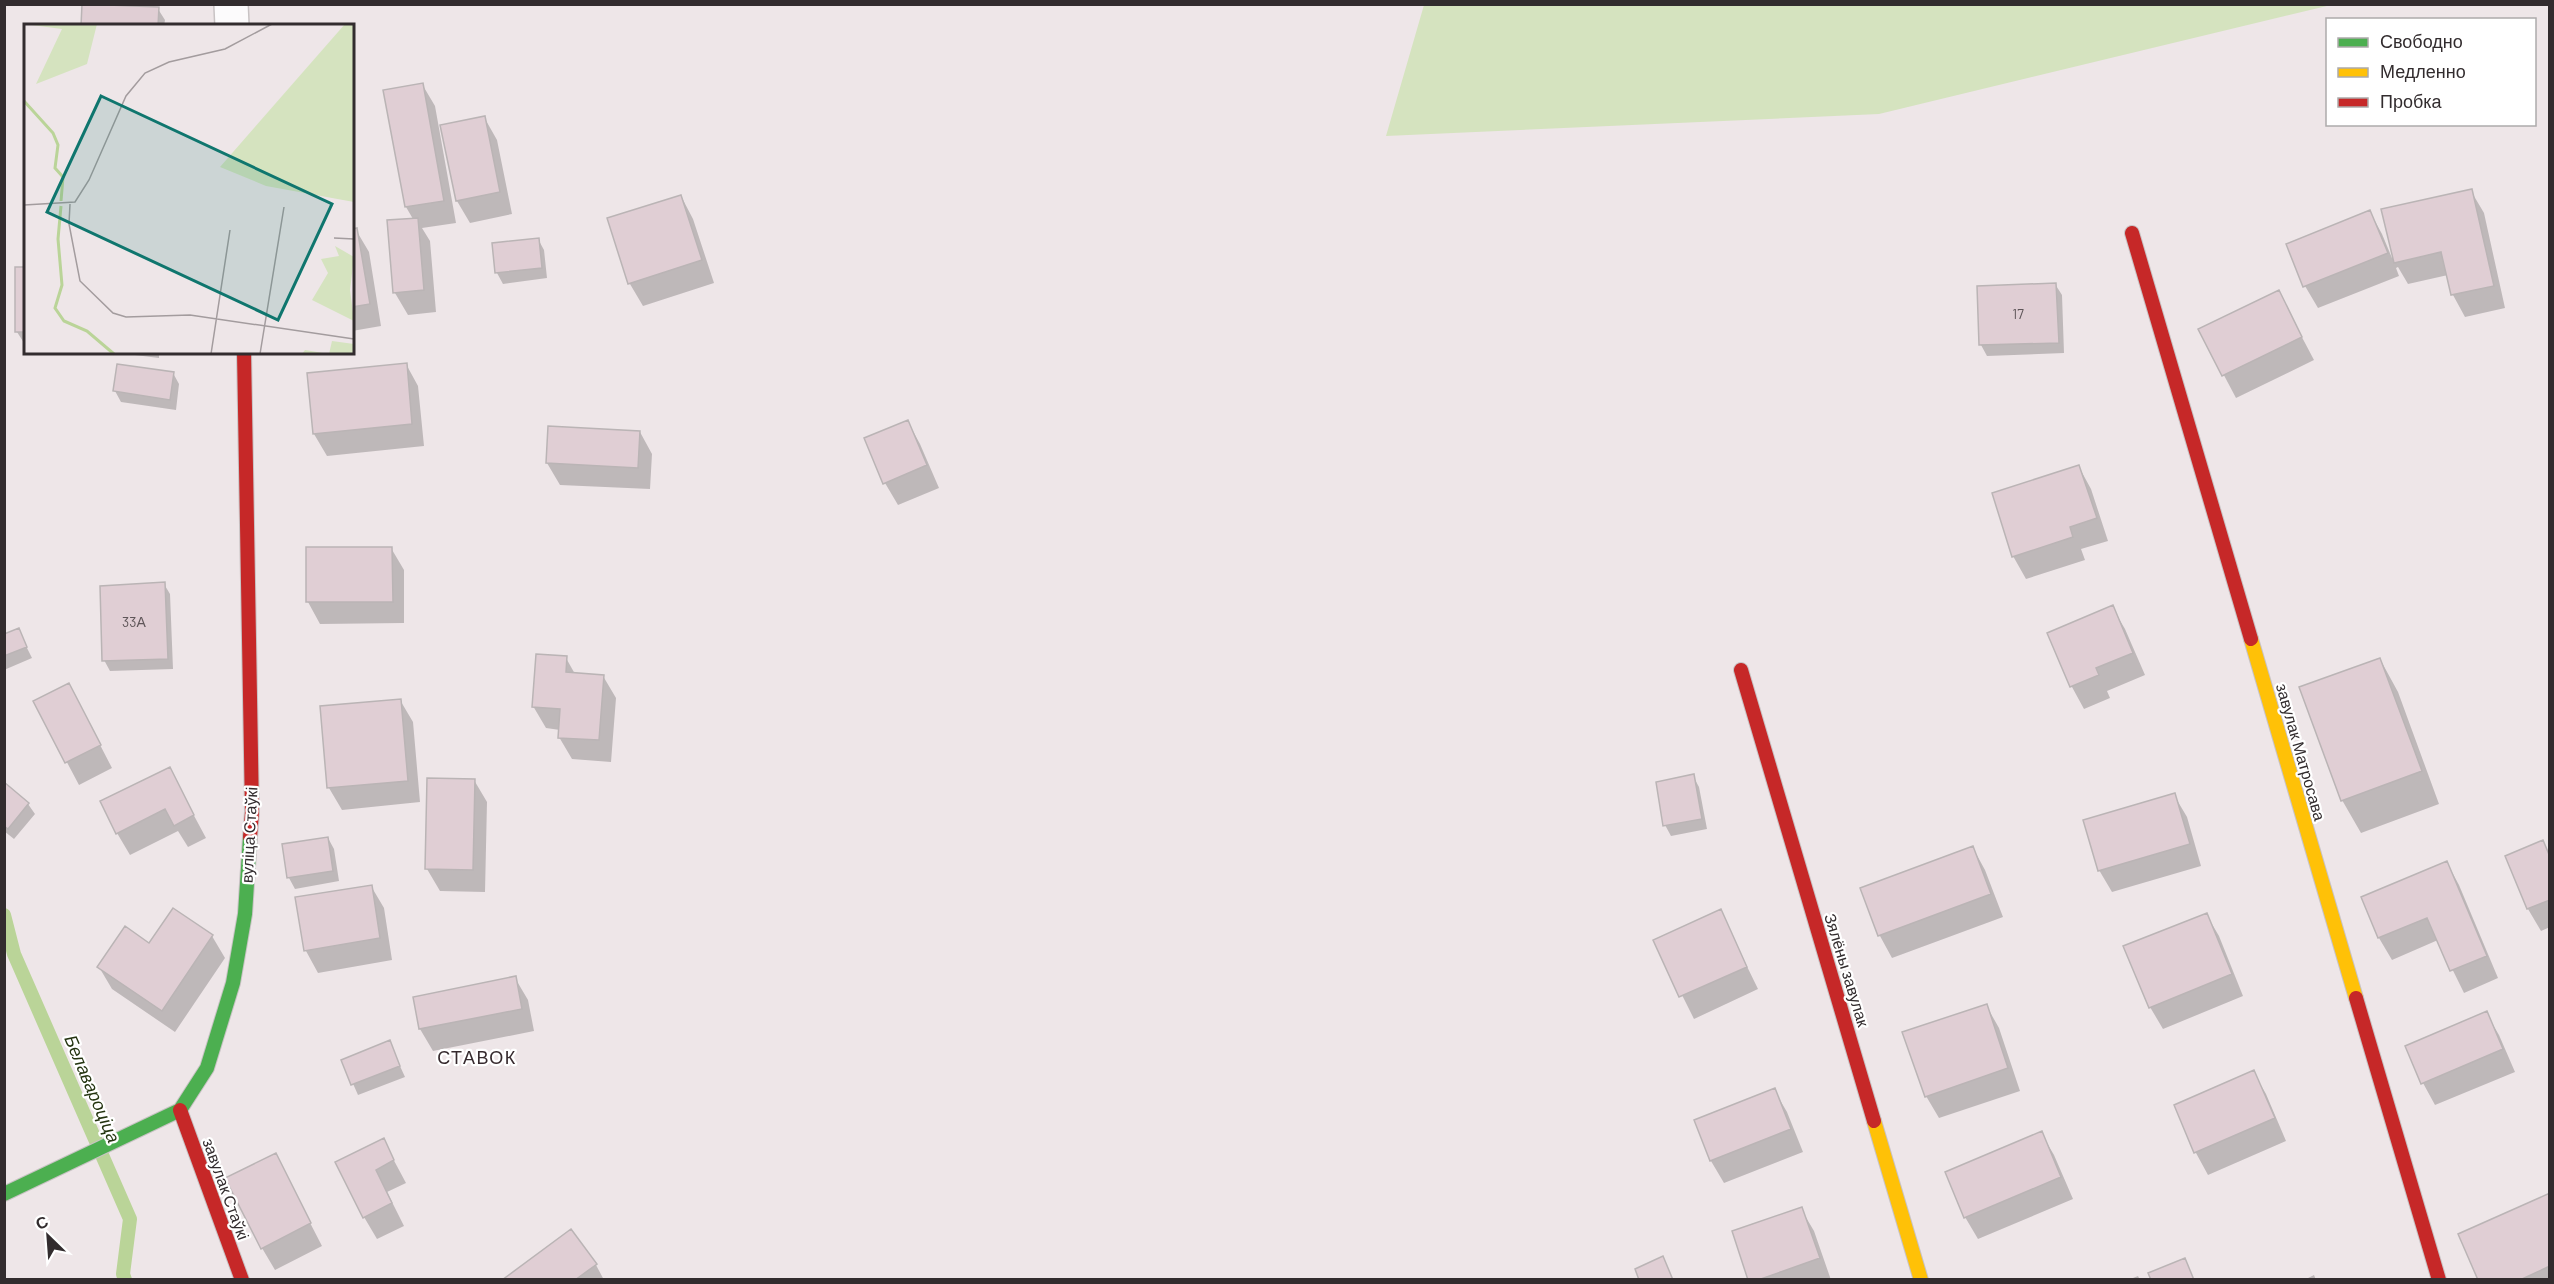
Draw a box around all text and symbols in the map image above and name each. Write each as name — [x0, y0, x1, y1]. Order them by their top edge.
legend — [2326, 18, 2536, 126]
inset map — [24, 24, 354, 354]
text: Свободно — [2380, 30, 2463, 52]
text: Медленно — [2380, 60, 2466, 82]
text: Пробка — [2380, 90, 2443, 112]
house number: 17 — [2012, 305, 2024, 322]
house number: 33А — [122, 613, 147, 630]
street label: завулак Матросава — [2273, 681, 2330, 823]
street label: вуліца Стаўкі — [236, 786, 261, 883]
street label: Зялёны завулак — [1821, 911, 1874, 1030]
water label: Белавароціца — [60, 1031, 126, 1146]
district label: СТАВОК — [437, 1046, 517, 1068]
street label: завулак Стаўкі — [199, 1135, 254, 1242]
north arrow — [18, 1206, 78, 1266]
text: С — [32, 1211, 51, 1233]

